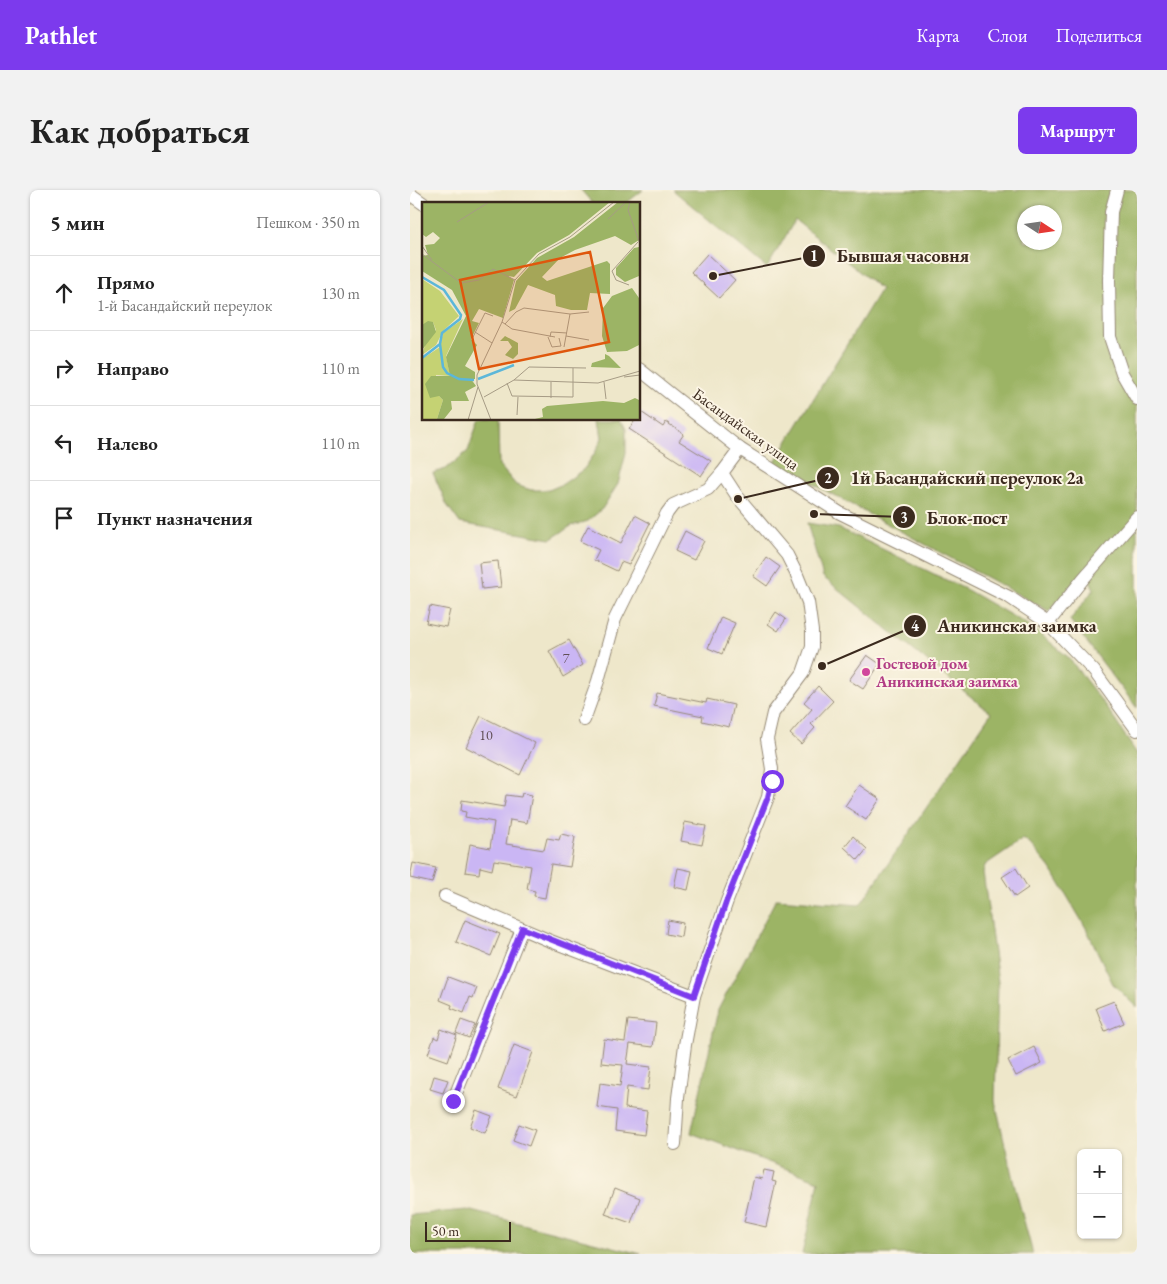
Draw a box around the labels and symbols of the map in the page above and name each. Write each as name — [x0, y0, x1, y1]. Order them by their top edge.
inset map — [422, 202, 640, 420]
north arrow — [1017, 205, 1062, 250]
callout: Бывшая часовня — [802, 239, 979, 272]
text: Бывшая часовня — [837, 244, 970, 267]
text: 1 — [810, 246, 818, 265]
street label: Басандайская улица — [689, 383, 804, 475]
callout: 1й Басандайский переулок 2а — [816, 461, 1094, 494]
text: 1й Басандайский переулок 2а — [850, 466, 1084, 489]
text: 2 — [824, 468, 832, 487]
callout: Блок-пост — [892, 501, 1017, 534]
text: Блок-пост — [927, 506, 1007, 529]
text: 3 — [900, 508, 908, 527]
callout: Аникинская заимка — [902, 609, 1107, 642]
text: Аникинская заимка — [936, 614, 1097, 637]
text: 4 — [911, 616, 920, 635]
house number: 7 — [563, 649, 570, 667]
place label: Гостевой дом Аникинская заимка — [875, 653, 1019, 692]
marker: Гостевой дом Аникинская заимка — [860, 666, 872, 678]
house number: 10 — [479, 726, 493, 744]
route start — [761, 770, 784, 793]
route end — [442, 1090, 465, 1113]
scale bar — [425, 1219, 511, 1242]

